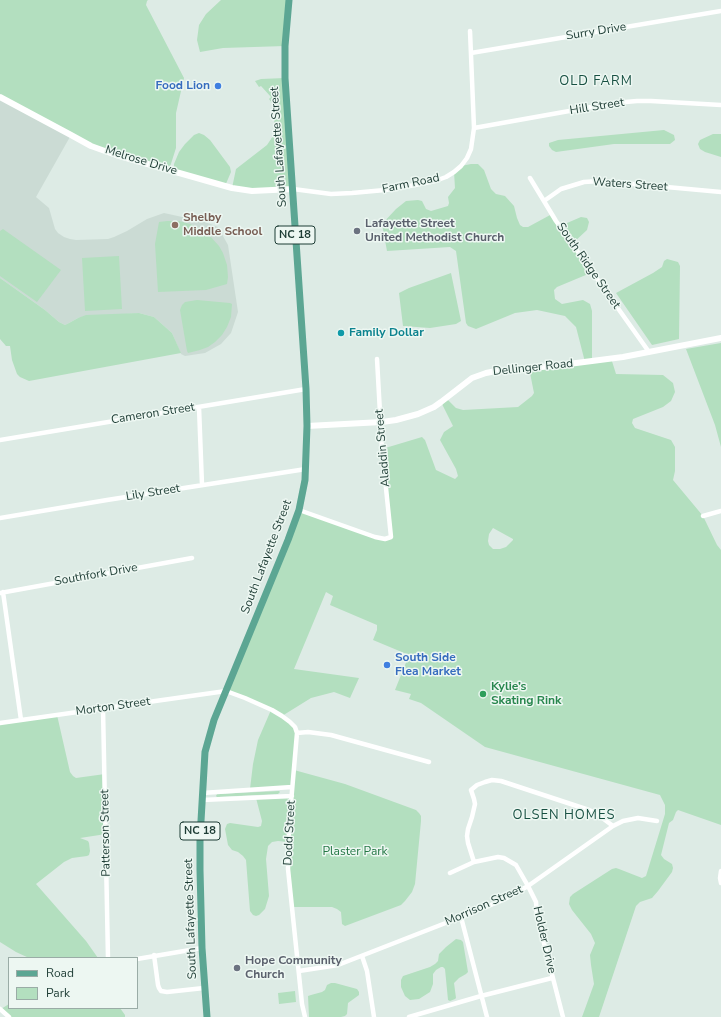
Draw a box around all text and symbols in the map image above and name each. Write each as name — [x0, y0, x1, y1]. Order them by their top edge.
street label: Surry Drive — [565, 20, 627, 44]
district label: OLD FARM — [559, 74, 633, 90]
place label: Food Lion — [155, 79, 210, 93]
marker: Food Lion — [213, 81, 223, 91]
street label: South Lafayette Street — [268, 86, 290, 208]
street label: Hill Street — [569, 96, 625, 118]
street label: Melrose Drive — [103, 143, 179, 179]
street label: Farm Road — [381, 171, 441, 197]
street label: Waters Street — [592, 175, 668, 195]
place label: Shelby Middle School — [183, 211, 262, 239]
place label: Lafayette Street United Methodist Church — [365, 217, 504, 245]
marker: Shelby Middle School — [170, 220, 180, 230]
street label: South Ridge Street — [553, 220, 623, 312]
road number: NC 18 — [275, 226, 315, 244]
marker: Lafayette Street United Methodist Church — [352, 226, 362, 236]
place label: Family Dollar — [349, 326, 424, 340]
marker: Family Dollar — [336, 328, 346, 338]
street label: Dellinger Road — [492, 357, 574, 379]
street label: Cameron Street — [110, 400, 196, 428]
street label: Aladdin Street — [372, 408, 394, 488]
street label: Lily Street — [125, 482, 181, 504]
street label: South Lafayette Street — [239, 498, 295, 616]
street label: Southfork Drive — [53, 561, 139, 589]
place label: South Side Flea Market — [395, 651, 461, 679]
marker: South Side Flea Market — [382, 660, 392, 670]
place label: Kylie’s Skating Rink — [491, 680, 561, 708]
marker: Kylie’s Skating Rink — [478, 689, 488, 699]
street label: Morton Street — [75, 695, 151, 719]
street label: Patterson Street — [98, 789, 114, 877]
street label: Dodd Street — [281, 800, 299, 866]
district label: OLSEN HOMES — [513, 808, 615, 824]
road number: NC 18 — [180, 822, 220, 840]
park label: Plaster Park — [322, 845, 388, 859]
street label: South Lafayette Street — [182, 858, 200, 980]
street label: Morrison Street — [443, 882, 525, 930]
street label: Holder Drive — [529, 905, 559, 975]
place label: Hope Community Church — [245, 954, 342, 982]
legend — [8, 957, 138, 1009]
marker: Hope Community Church — [232, 963, 242, 973]
text: Road — [46, 965, 74, 981]
text: Park — [46, 985, 70, 1001]

